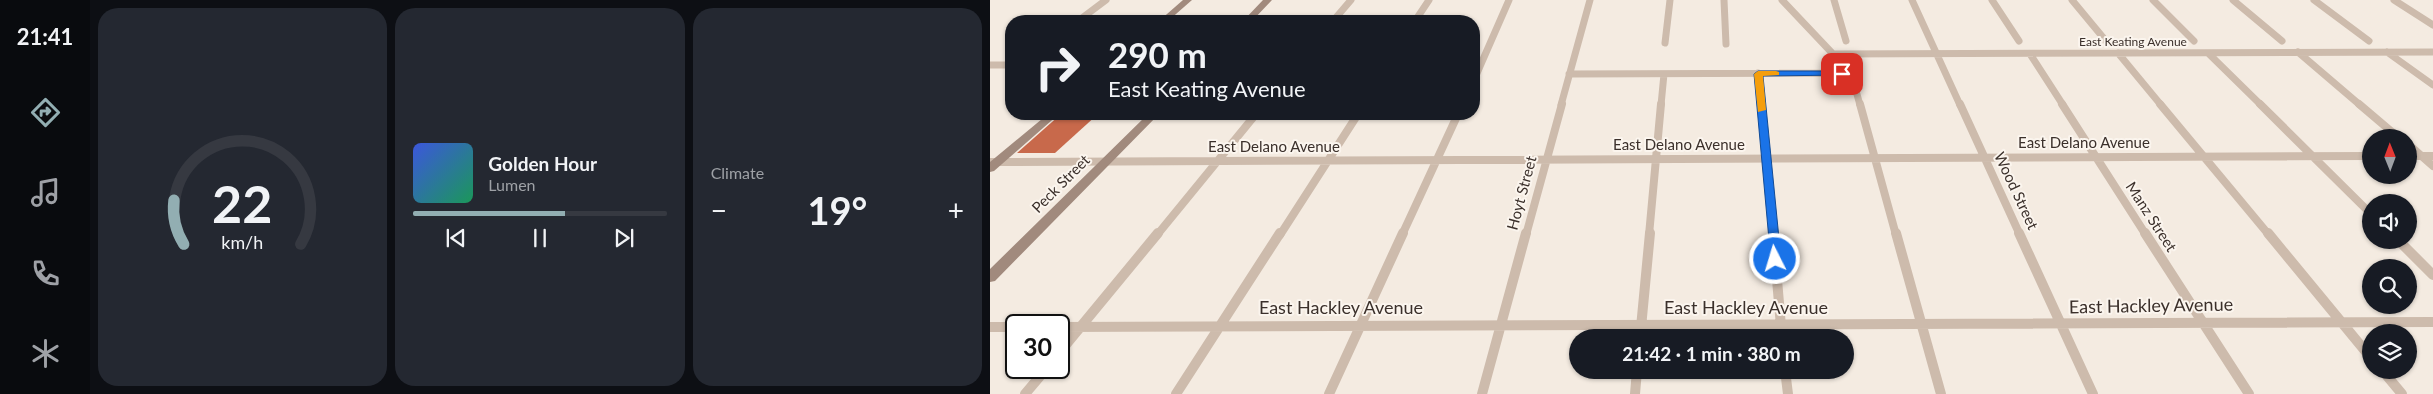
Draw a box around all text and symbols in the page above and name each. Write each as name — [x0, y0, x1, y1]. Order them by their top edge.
text: 21:41 — [17, 23, 73, 50]
text: 290 m — [1108, 33, 1207, 75]
street label: East Keating Avenue — [2079, 34, 2187, 49]
icon: right — [1025, 35, 1090, 100]
pin — [1821, 53, 1863, 95]
icon: arrive — [1828, 60, 1856, 88]
text: East Keating Avenue — [1108, 75, 1306, 102]
icon: directions — [28, 95, 63, 130]
north arrow — [2362, 129, 2418, 184]
map controls — [2362, 129, 2417, 379]
street label: East Delano Avenue — [2018, 133, 2150, 151]
street label: East Delano Avenue — [1613, 135, 1745, 153]
street label: East Delano Avenue — [1208, 137, 1340, 155]
street label: Wood Street — [1991, 149, 2043, 233]
street label: Peck Street — [1028, 150, 1093, 216]
text: Golden Hour — [488, 152, 597, 175]
street label: Hoyt Street — [1503, 153, 1540, 232]
text: Climate — [711, 163, 764, 182]
text: 22 — [212, 172, 273, 234]
icon: music — [28, 175, 63, 210]
text: Lumen — [488, 175, 536, 194]
street label: Manz Street — [2123, 178, 2181, 255]
text: 19° — [807, 187, 867, 233]
text: − — [711, 193, 727, 227]
text: + — [948, 193, 964, 227]
button: sound — [2362, 194, 2417, 249]
icon: previous — [442, 224, 470, 252]
icon: pause — [526, 224, 554, 252]
icon: next — [610, 224, 638, 252]
text: km/h — [222, 231, 264, 253]
position arrow — [1748, 232, 1800, 284]
icon: phone — [28, 256, 63, 291]
button: search — [2362, 259, 2417, 314]
street label: East Hackley Avenue — [2069, 293, 2233, 317]
street label: East Hackley Avenue — [1259, 296, 1423, 318]
street label: East Hackley Avenue — [1664, 296, 1828, 318]
speed limit sign: 30 — [1005, 314, 1070, 379]
button: layers — [2362, 324, 2417, 379]
icon: climate — [28, 336, 63, 371]
text: 21:42 · 1 min · 380 m — [1622, 342, 1801, 365]

